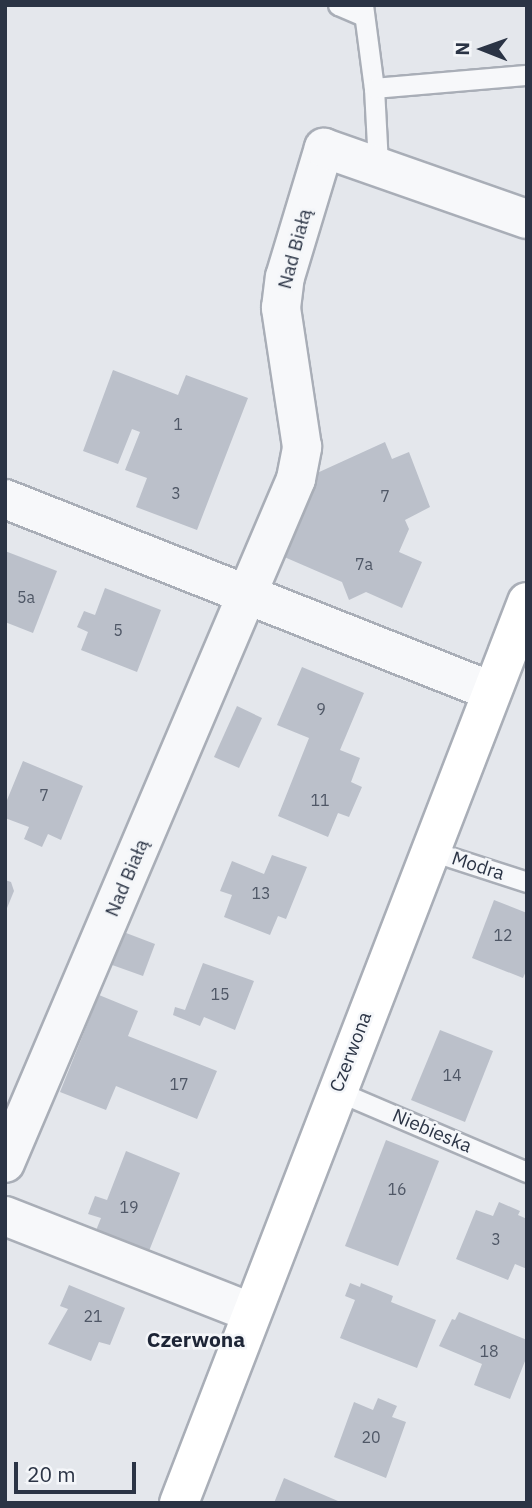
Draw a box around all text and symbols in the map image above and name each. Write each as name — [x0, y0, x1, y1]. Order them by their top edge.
north arrow — [448, 14, 518, 84]
text: N — [450, 42, 474, 56]
street label: Nad Białą — [273, 207, 317, 291]
house number: 1 — [173, 414, 183, 434]
house number: 3 — [171, 483, 181, 503]
house number: 7 — [380, 486, 390, 506]
house number: 7a — [355, 554, 373, 574]
house number: 5a — [17, 587, 35, 607]
house number: 5 — [113, 620, 123, 640]
house number: 9 — [316, 699, 326, 719]
house number: 7 — [39, 785, 49, 805]
house number: 11 — [310, 790, 330, 810]
street label: Nad Białą — [101, 836, 153, 920]
street label: Modra — [449, 847, 507, 885]
house number: 13 — [251, 883, 271, 903]
house number: 12 — [493, 925, 513, 945]
house number: 15 — [210, 984, 230, 1004]
street label: Czerwona — [325, 1009, 377, 1095]
house number: 14 — [442, 1065, 462, 1085]
house number: 17 — [169, 1074, 189, 1094]
street label: Niebieska — [389, 1104, 475, 1158]
house number: 16 — [387, 1179, 407, 1199]
house number: 19 — [119, 1197, 139, 1217]
house number: 3 — [491, 1229, 501, 1249]
house number: 21 — [83, 1306, 103, 1326]
district label: Czerwona — [147, 1326, 245, 1352]
house number: 18 — [479, 1341, 499, 1361]
house number: 20 — [361, 1427, 381, 1447]
scale bar — [18, 1448, 140, 1492]
text: 20 m — [27, 1460, 76, 1488]

